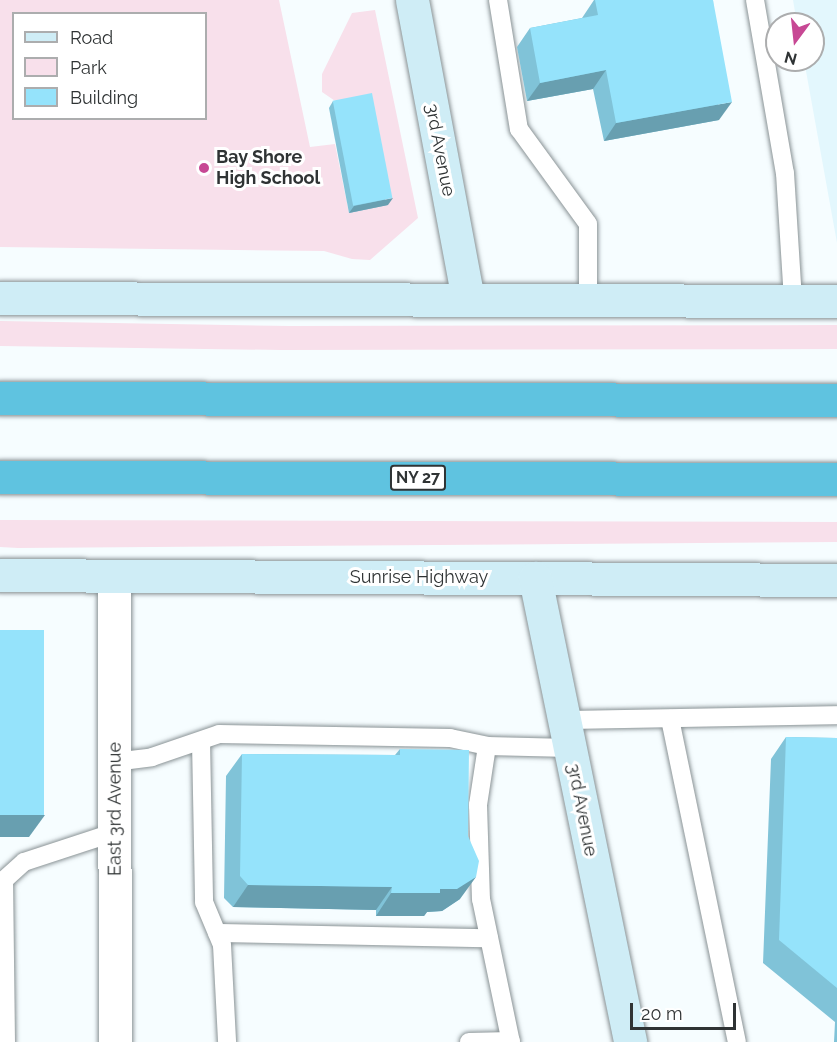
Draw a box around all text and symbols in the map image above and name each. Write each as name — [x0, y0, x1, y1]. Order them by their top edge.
legend — [12, 12, 207, 120]
north arrow — [765, 12, 825, 72]
text: Road — [70, 27, 113, 48]
text: N — [782, 47, 799, 69]
text: Park — [70, 57, 107, 78]
text: Building — [70, 87, 138, 108]
street label: 3rd Avenue — [420, 101, 460, 199]
place label: Bay Shore High School — [216, 147, 320, 190]
marker: Bay Shore High School — [197, 161, 211, 175]
road number: NY 27 — [390, 465, 446, 491]
street label: Sunrise Highway — [350, 566, 488, 588]
street label: East 3rd Avenue — [104, 742, 126, 876]
street label: 3rd Avenue — [562, 761, 602, 859]
scale bar — [633, 991, 740, 1029]
text: 20 m — [641, 1003, 683, 1024]

